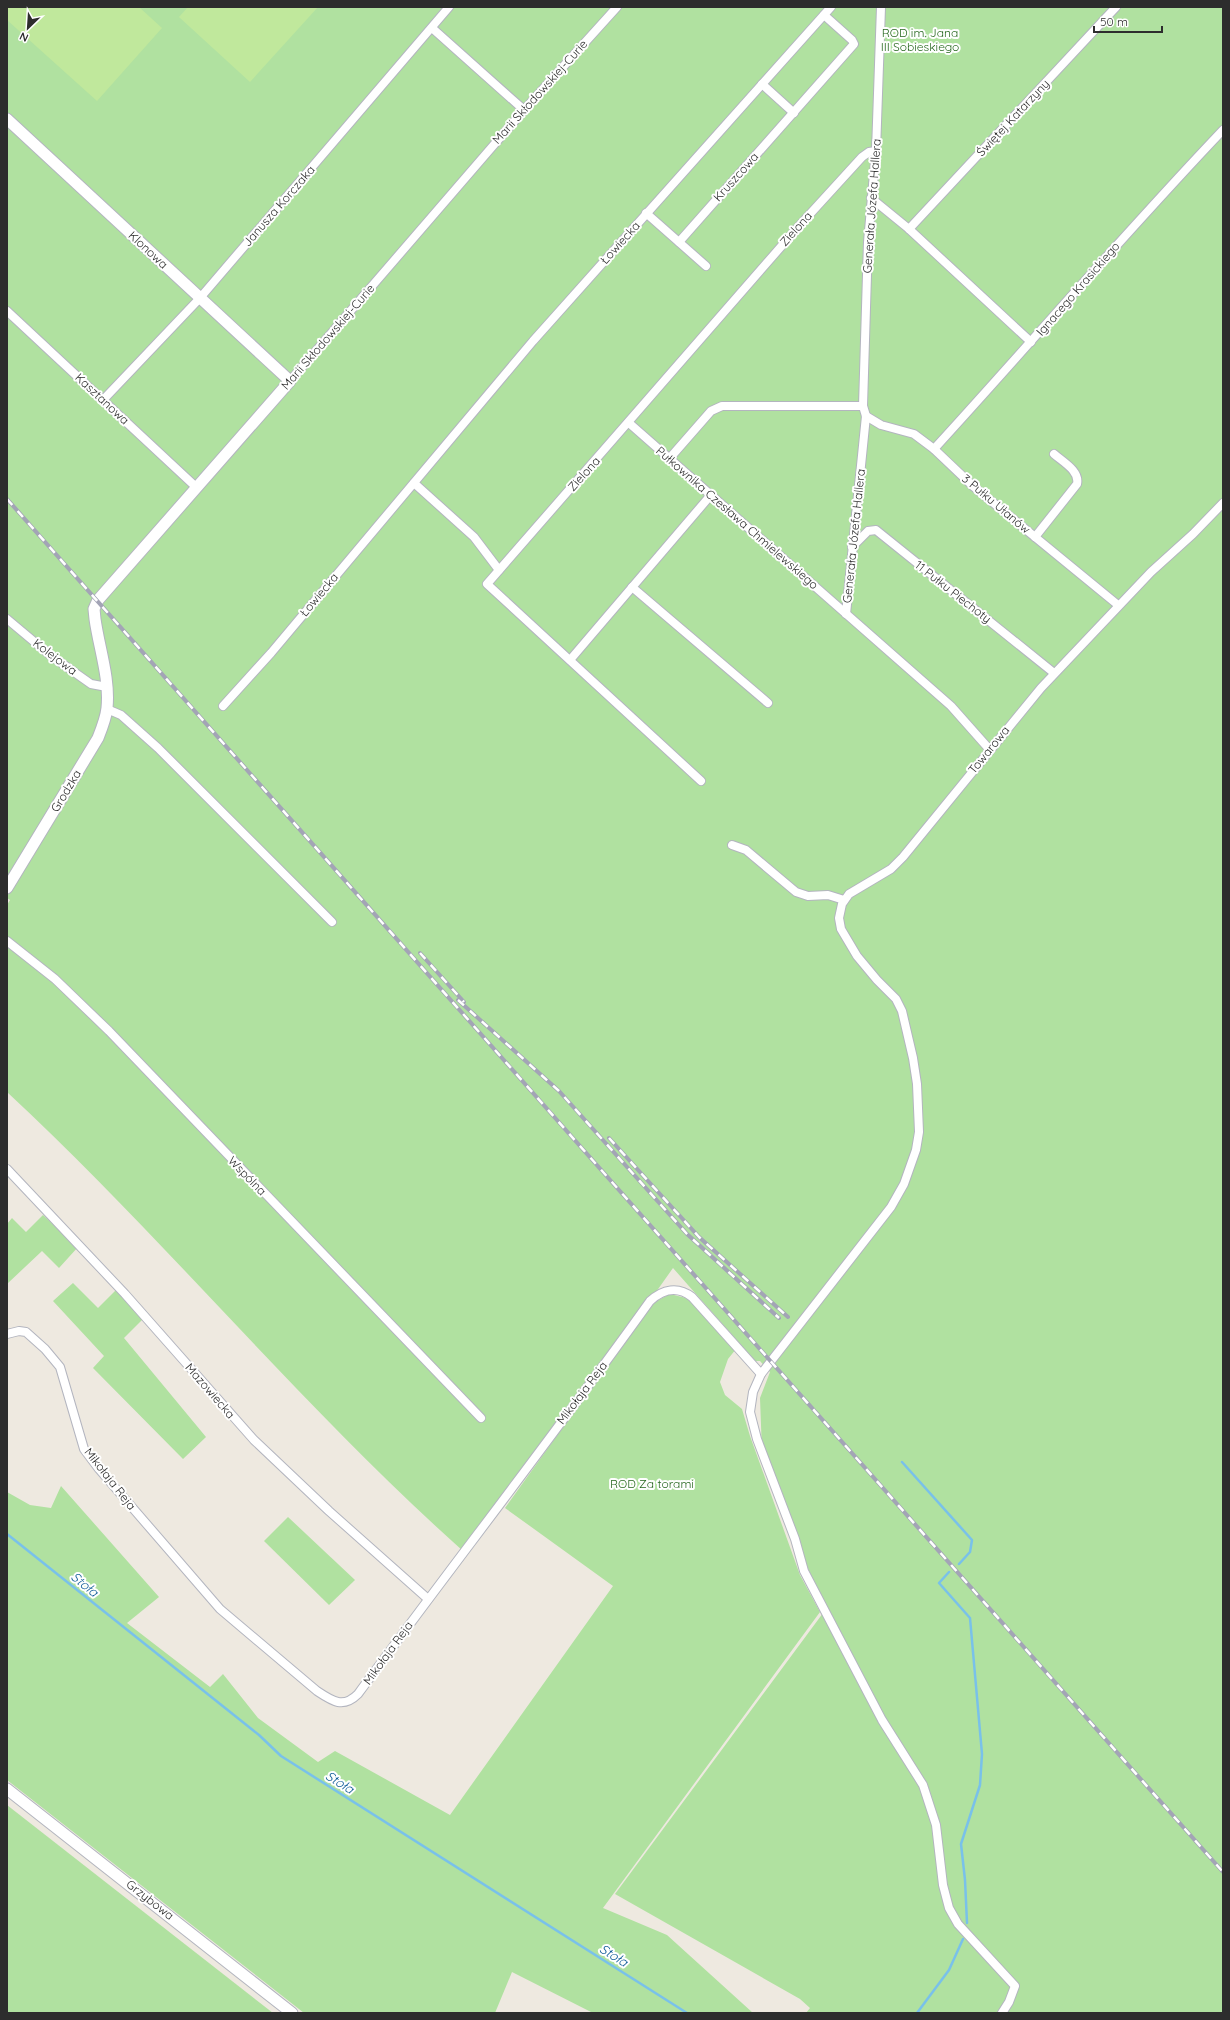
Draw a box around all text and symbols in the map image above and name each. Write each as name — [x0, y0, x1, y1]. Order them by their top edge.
north arrow — [8, 8, 48, 48]
scale bar — [1094, 8, 1162, 34]
text: 50 m — [1100, 14, 1128, 29]
park label: ROD im. Jana III Sobieskiego — [881, 25, 959, 54]
text: N — [17, 29, 30, 45]
street label: Marii Skłodowskiej-Curie — [489, 36, 590, 147]
street label: Świętej Katarzyny — [973, 76, 1052, 159]
street label: Generała Józefa Hallera — [859, 138, 884, 274]
street label: Kruszcowa — [710, 149, 761, 204]
street label: Janusza Korczaka — [239, 162, 318, 249]
street label: Zielona — [776, 208, 815, 249]
street label: Łowiecka — [597, 218, 643, 267]
street label: Klonowa — [125, 228, 171, 272]
street label: Ignacego Krasickiego — [1033, 239, 1123, 339]
street label: Marii Skłodowskiej-Curie — [278, 281, 378, 392]
street label: Kasztanowa — [72, 370, 133, 428]
street label: Pułkownika Czesława Chmielewskiego — [653, 443, 822, 592]
street label: Zielona — [564, 453, 603, 494]
street label: Generała Józefa Hallera — [839, 468, 868, 604]
street label: 3 Pułku Ułanów — [959, 471, 1034, 537]
street label: 11 Pułku Piechoty — [912, 557, 995, 626]
street label: Łowiecka — [296, 570, 341, 620]
street label: Kolejowa — [30, 635, 80, 678]
street label: Towarowa — [965, 723, 1012, 777]
street label: Grodzka — [47, 767, 84, 815]
street label: Wspólna — [225, 1153, 270, 1198]
street label: Mikołaja Reja — [553, 1358, 610, 1427]
street label: Mazowiecka — [182, 1360, 238, 1421]
street label: Mikołaja Reja — [81, 1445, 139, 1513]
park label: ROD Za torami — [610, 1476, 694, 1491]
water label: Stoła — [68, 1568, 103, 1600]
street label: Mikołaja Reja — [359, 1618, 416, 1687]
water label: Stoła — [323, 1767, 358, 1797]
street label: Grzybowa — [123, 1876, 177, 1923]
water label: Stoła — [597, 1940, 632, 1970]

